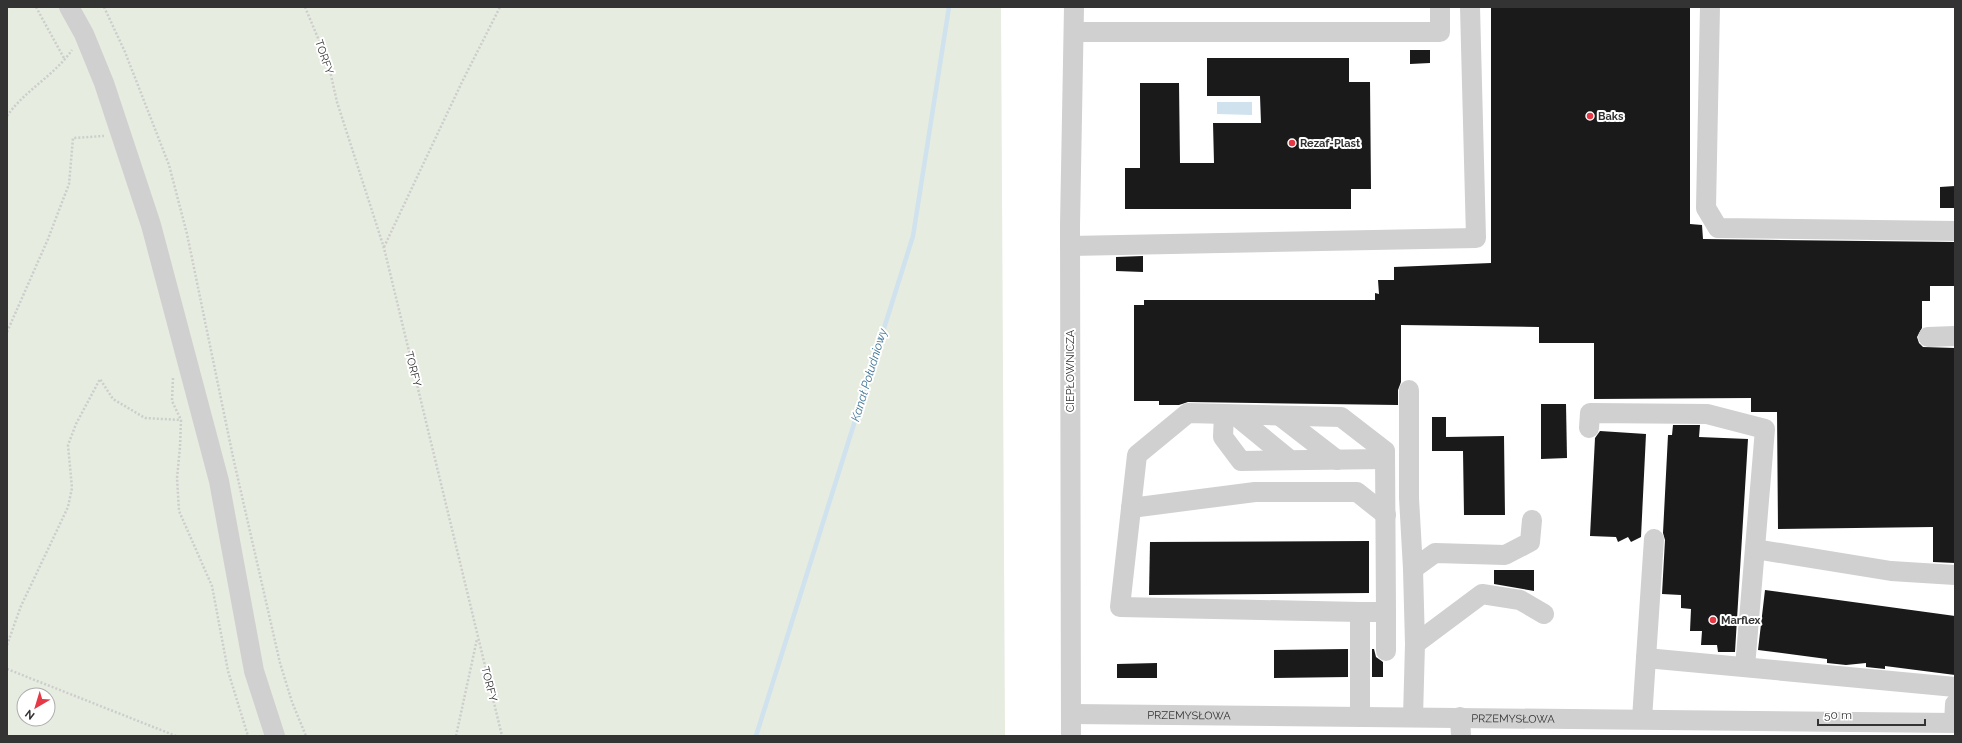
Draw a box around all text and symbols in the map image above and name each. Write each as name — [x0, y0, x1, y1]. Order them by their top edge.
street label: TORFY — [312, 38, 336, 76]
place label: Baks — [1598, 110, 1624, 123]
marker: Baks — [1585, 111, 1595, 121]
place label: Rezaf-Plast — [1300, 137, 1361, 150]
marker: Rezaf-Plast — [1287, 138, 1297, 148]
water label: Kanał Południowy — [848, 326, 890, 423]
street label: CIEPŁOWNICZA — [1064, 329, 1077, 412]
street label: TORFY — [402, 350, 424, 388]
place label: Marflex — [1721, 614, 1761, 627]
marker: Marflex — [1708, 615, 1718, 625]
street label: TORFY — [478, 665, 500, 703]
north arrow — [16, 687, 56, 727]
scale bar — [1818, 701, 1925, 727]
text: N — [23, 707, 37, 722]
street label: PRZEMYSŁOWA — [1147, 708, 1231, 722]
text: 50 m — [1824, 708, 1852, 722]
street label: PRZEMYSŁOWA — [1471, 712, 1555, 725]

